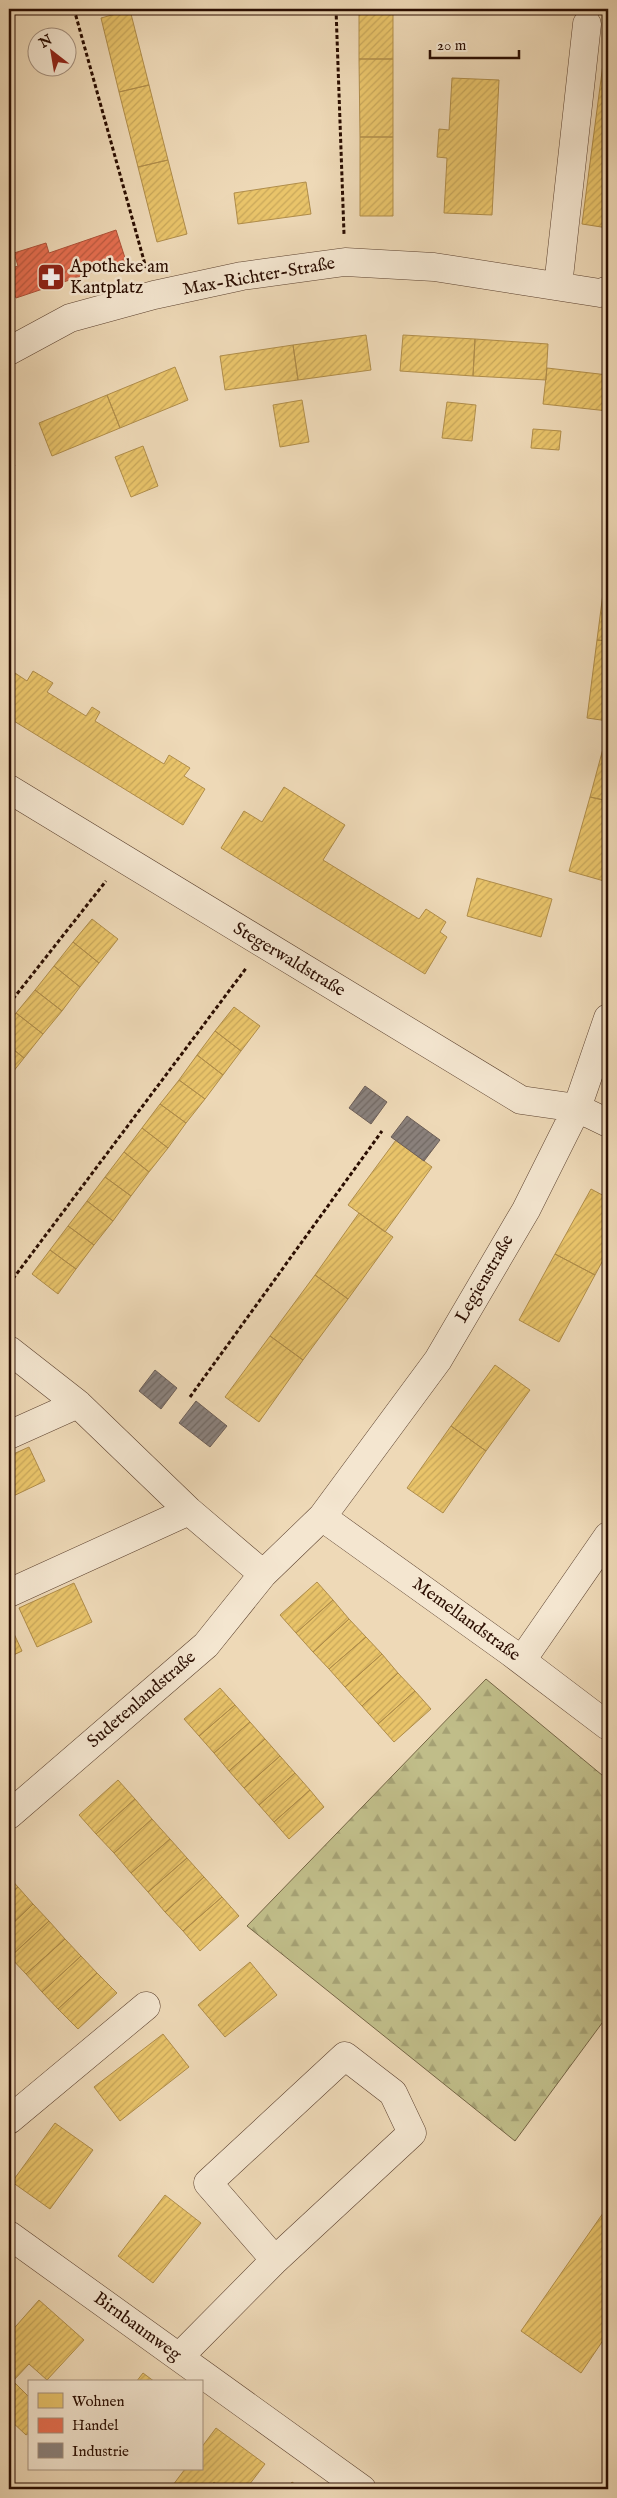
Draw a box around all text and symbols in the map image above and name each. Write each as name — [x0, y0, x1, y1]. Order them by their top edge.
north arrow — [28, 28, 78, 78]
scale bar — [430, 28, 518, 60]
text: N — [35, 31, 56, 53]
text: 20 m — [437, 36, 467, 55]
street label: Max-Richter-Straße — [181, 252, 337, 302]
place label: Apotheke am Kantplatz — [69, 256, 169, 300]
pharmacy icon: Apotheke am Kantplatz — [36, 262, 66, 292]
street label: Stegerwaldstraße — [229, 917, 349, 1003]
street label: Legienstraße — [451, 1231, 519, 1327]
street label: Memellandstraße — [407, 1573, 525, 1667]
street label: Sudetenlandstraße — [83, 1646, 201, 1754]
street label: Birnbaumweg — [89, 2287, 186, 2367]
legend — [28, 2380, 202, 2470]
text: Wohnen — [72, 2392, 124, 2411]
text: Handel — [72, 2416, 119, 2435]
text: Industrie — [72, 2442, 129, 2461]

